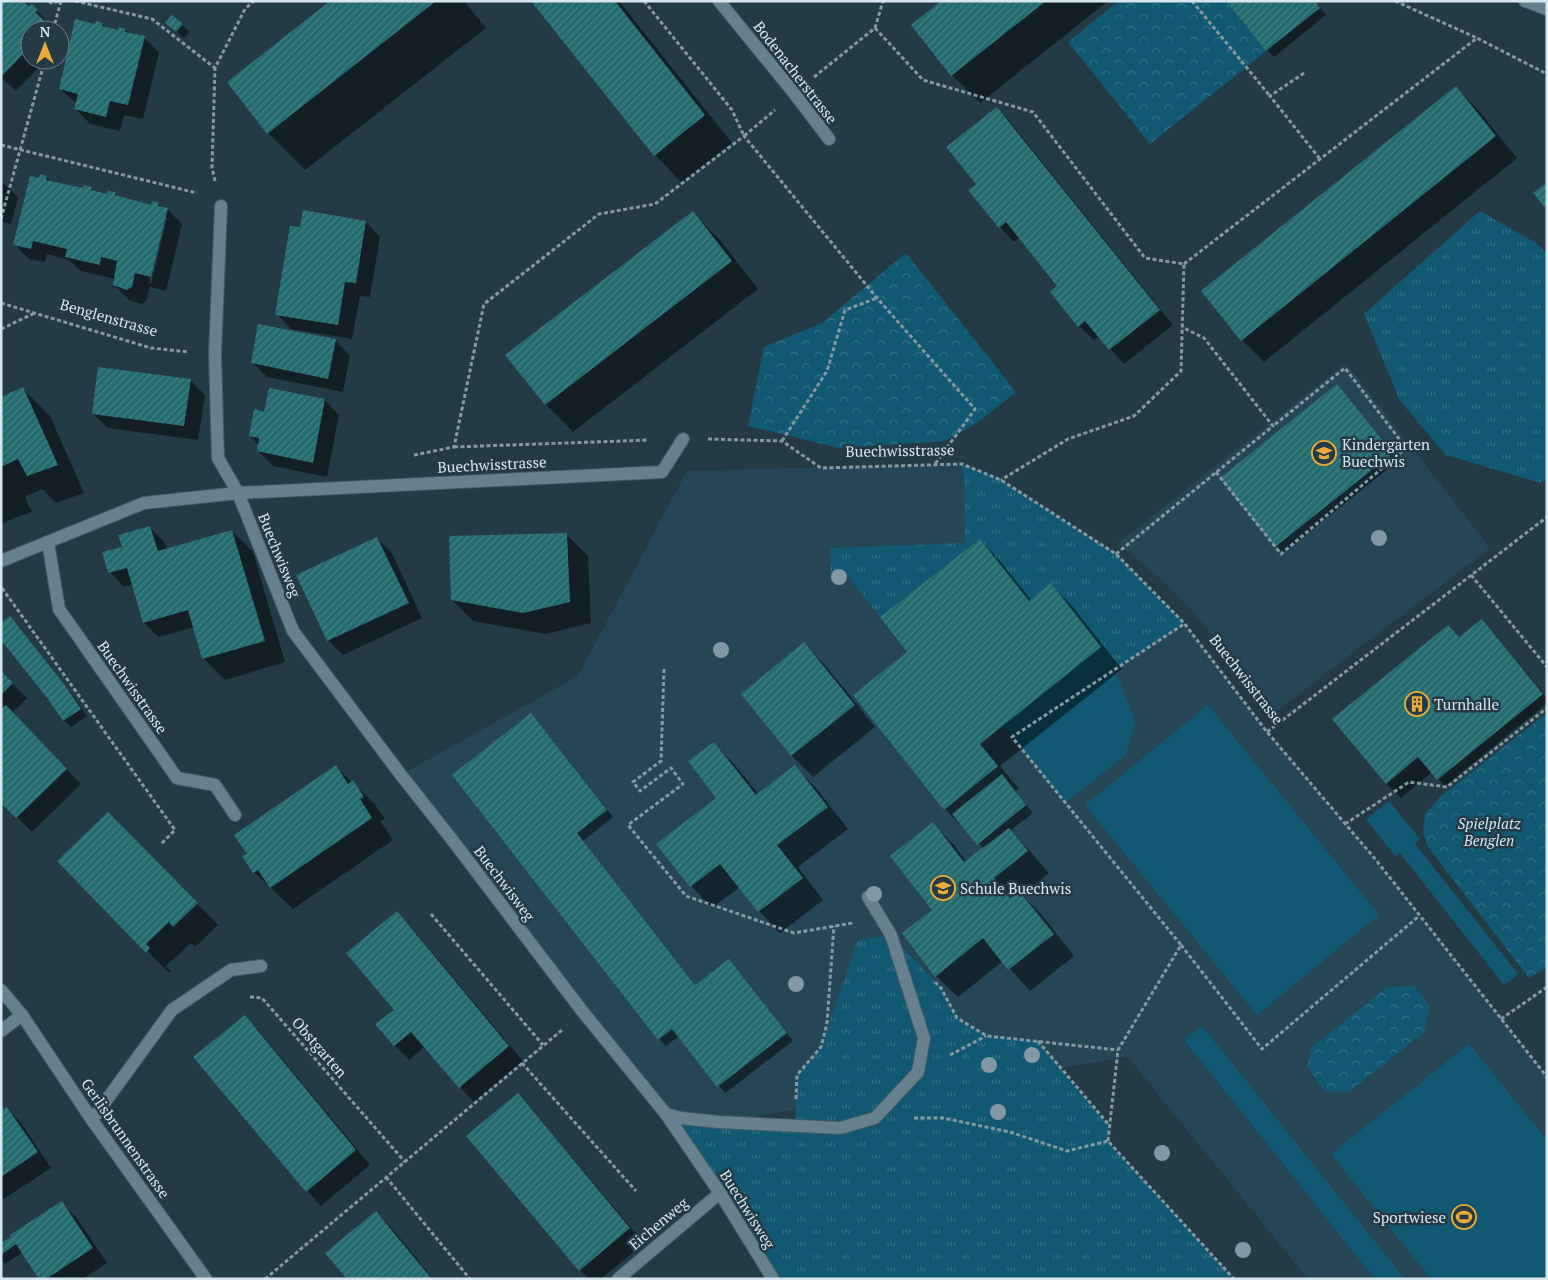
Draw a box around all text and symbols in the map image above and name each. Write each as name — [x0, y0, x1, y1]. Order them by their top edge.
street label: Bodenacherstrasse — [750, 17, 842, 127]
north arrow — [20, 20, 70, 70]
text: N — [40, 22, 51, 41]
street label: Benglenstrasse — [58, 294, 160, 340]
place label: Kindergarten Buechwis — [1342, 434, 1430, 471]
street label: Buechwisstrasse — [845, 439, 955, 461]
school or university icon: Kindergarten Buechwis — [1311, 440, 1337, 466]
street label: Buechwisstrasse — [437, 451, 547, 477]
street label: Buechwisweg — [254, 510, 306, 601]
street label: Buechwisstrasse — [1206, 630, 1288, 728]
street label: Buechwisstrasse — [94, 637, 172, 737]
building icon: Turnhalle — [1404, 691, 1430, 717]
place label: Turnhalle — [1434, 694, 1499, 714]
park label: Spielplatz Benglen — [1457, 813, 1521, 850]
street label: Buechwisweg — [470, 841, 541, 926]
school or university icon: Schule Buechwis — [930, 875, 956, 901]
place label: Schule Buechwis — [960, 878, 1071, 898]
street label: Obstgarten — [288, 1012, 352, 1082]
street label: Gerlisbrunnenstrasse — [77, 1074, 175, 1202]
street label: Buechwisweg — [716, 1166, 781, 1253]
street label: Eichenweg — [624, 1192, 693, 1254]
sports icon: Sportwiese — [1451, 1204, 1477, 1230]
place label: Sportwiese — [1373, 1207, 1446, 1227]

